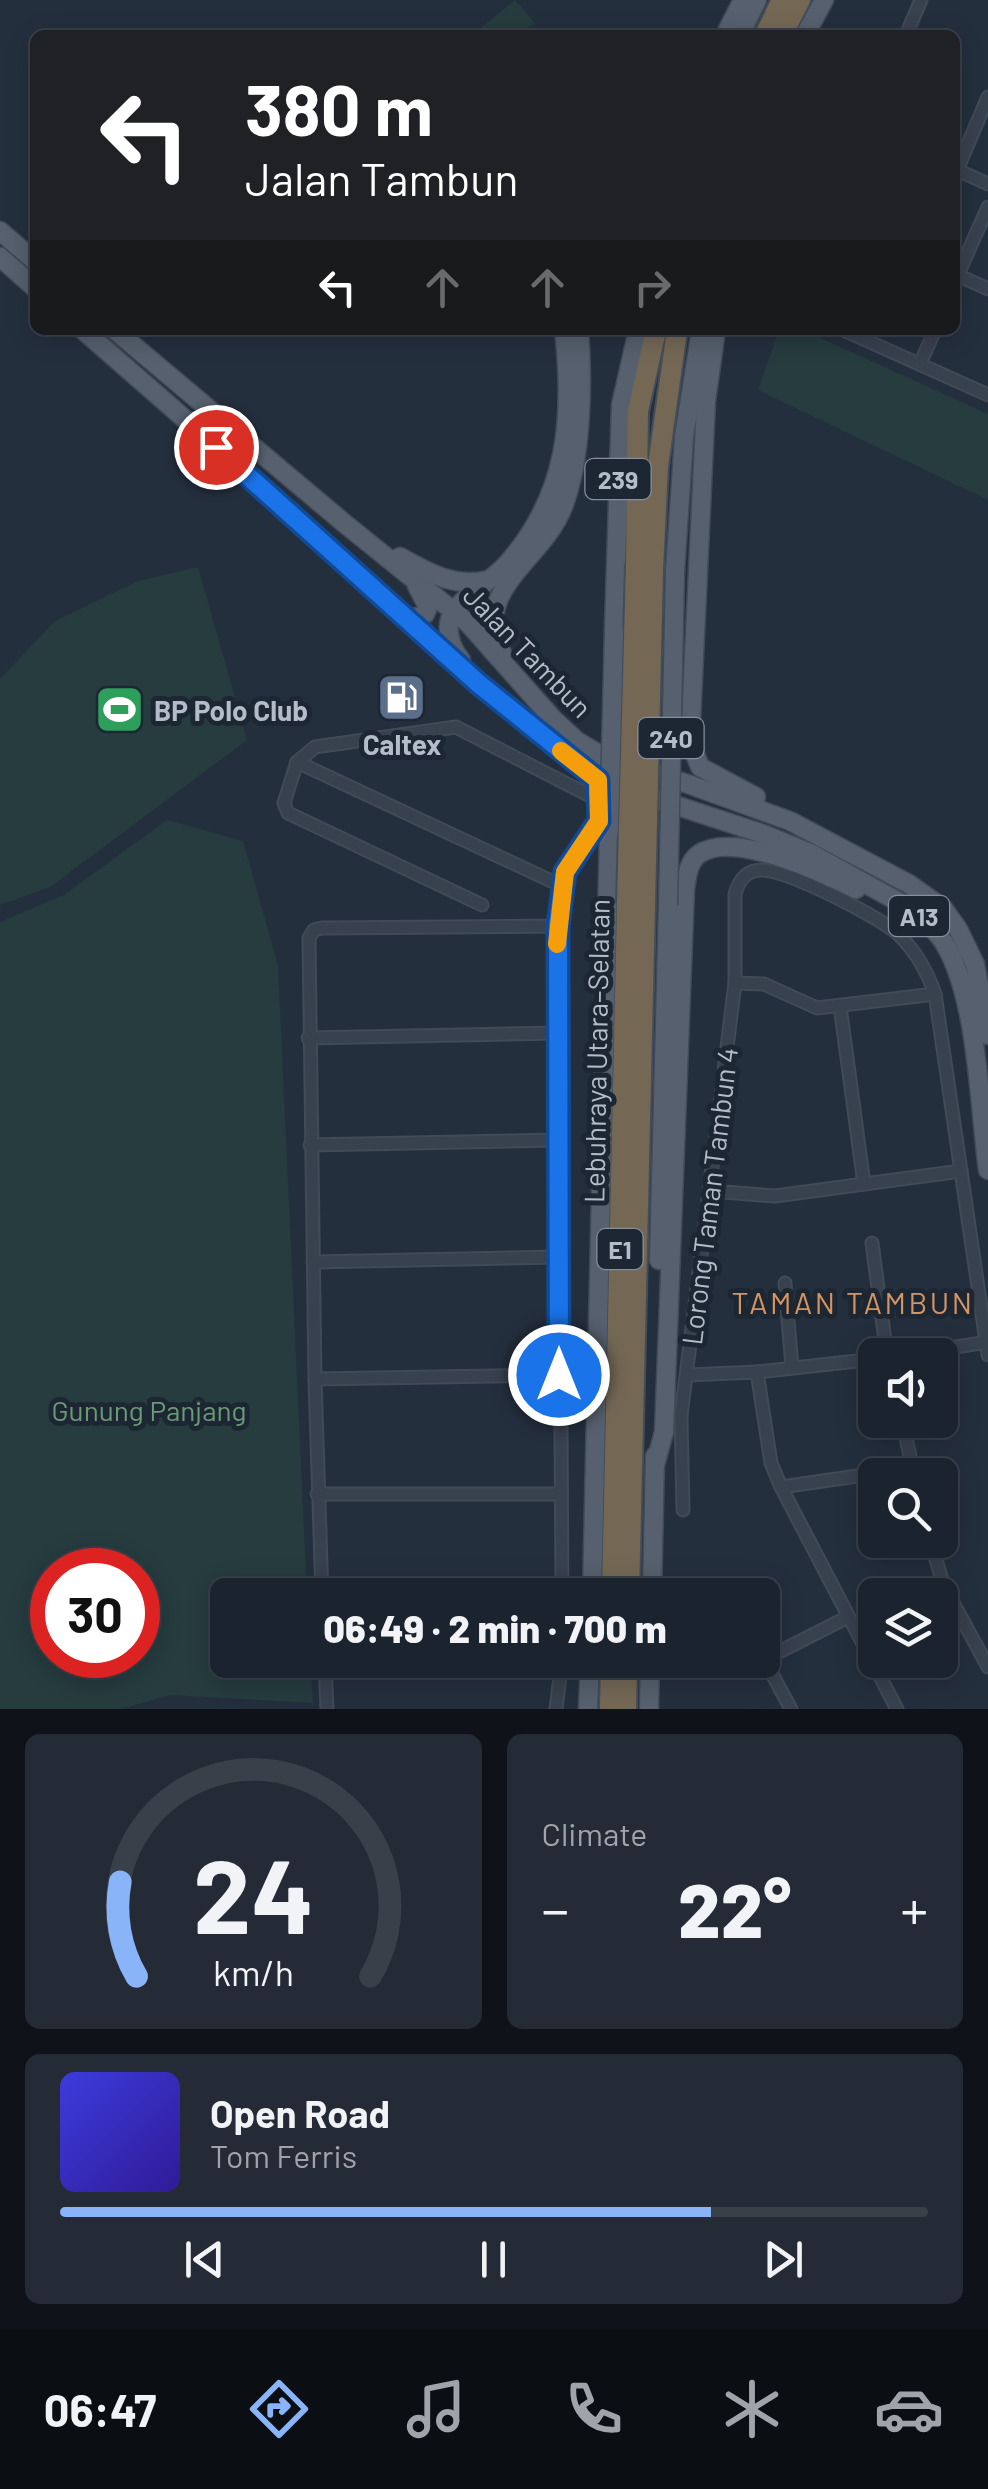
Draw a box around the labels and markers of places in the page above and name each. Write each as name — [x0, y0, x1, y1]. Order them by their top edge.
pin — [174, 405, 259, 490]
fuel station icon: Caltex — [376, 671, 428, 723]
sports icon: BP Polo Club — [93, 684, 145, 736]
place label: BP Polo Club — [154, 693, 308, 727]
place label: Caltex — [363, 727, 441, 761]

